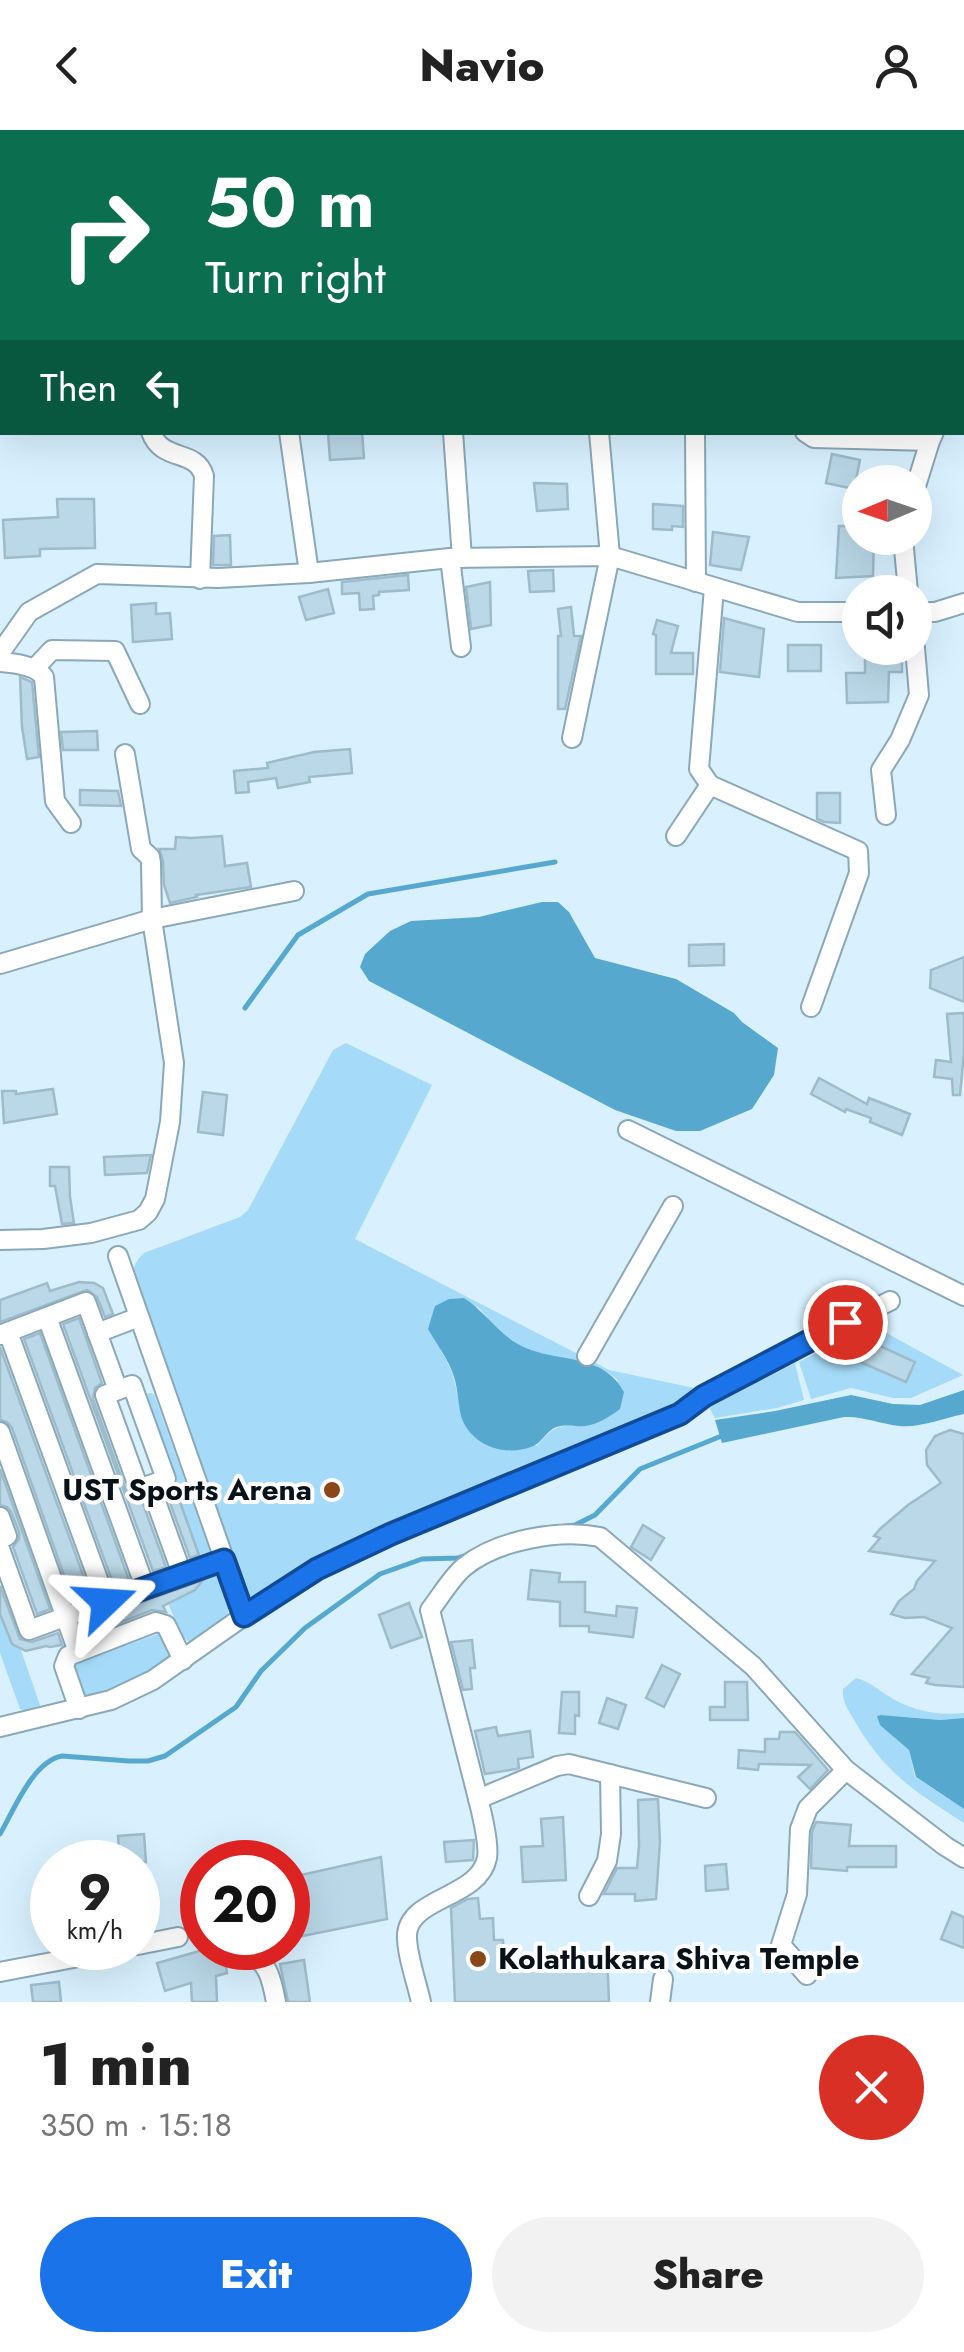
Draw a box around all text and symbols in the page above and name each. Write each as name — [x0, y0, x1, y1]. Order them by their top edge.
text: Navio — [419, 33, 545, 98]
icon: back — [40, 38, 95, 93]
icon: person — [869, 38, 924, 93]
text: 50 m — [205, 152, 375, 253]
icon: right — [40, 170, 170, 300]
text: Turn right — [205, 245, 386, 310]
text: Then — [40, 360, 117, 415]
icon: left — [137, 360, 192, 415]
north arrow — [842, 465, 932, 555]
map controls — [842, 465, 932, 665]
button: sound — [842, 575, 932, 665]
pin — [803, 1280, 888, 1365]
icon: arrive — [818, 1295, 873, 1350]
place label: UST Sports Arena — [62, 1468, 312, 1511]
marker: UST Sports Arena — [321, 1479, 343, 1501]
position arrow — [54, 1550, 158, 1654]
speed limit sign: 20 — [180, 1840, 310, 1970]
text: 9 — [78, 1856, 112, 1929]
text: km/h — [67, 1912, 123, 1948]
place label: Kolathukara Shiva Temple — [498, 1937, 859, 1980]
marker: Kolathukara Shiva Temple — [467, 1948, 489, 1970]
text: 1 min — [40, 2021, 192, 2108]
button: close — [819, 2035, 924, 2140]
text: 350 m · 15:18 — [40, 2102, 232, 2148]
button: Exit — [40, 2217, 472, 2332]
button: Share — [492, 2217, 924, 2332]

